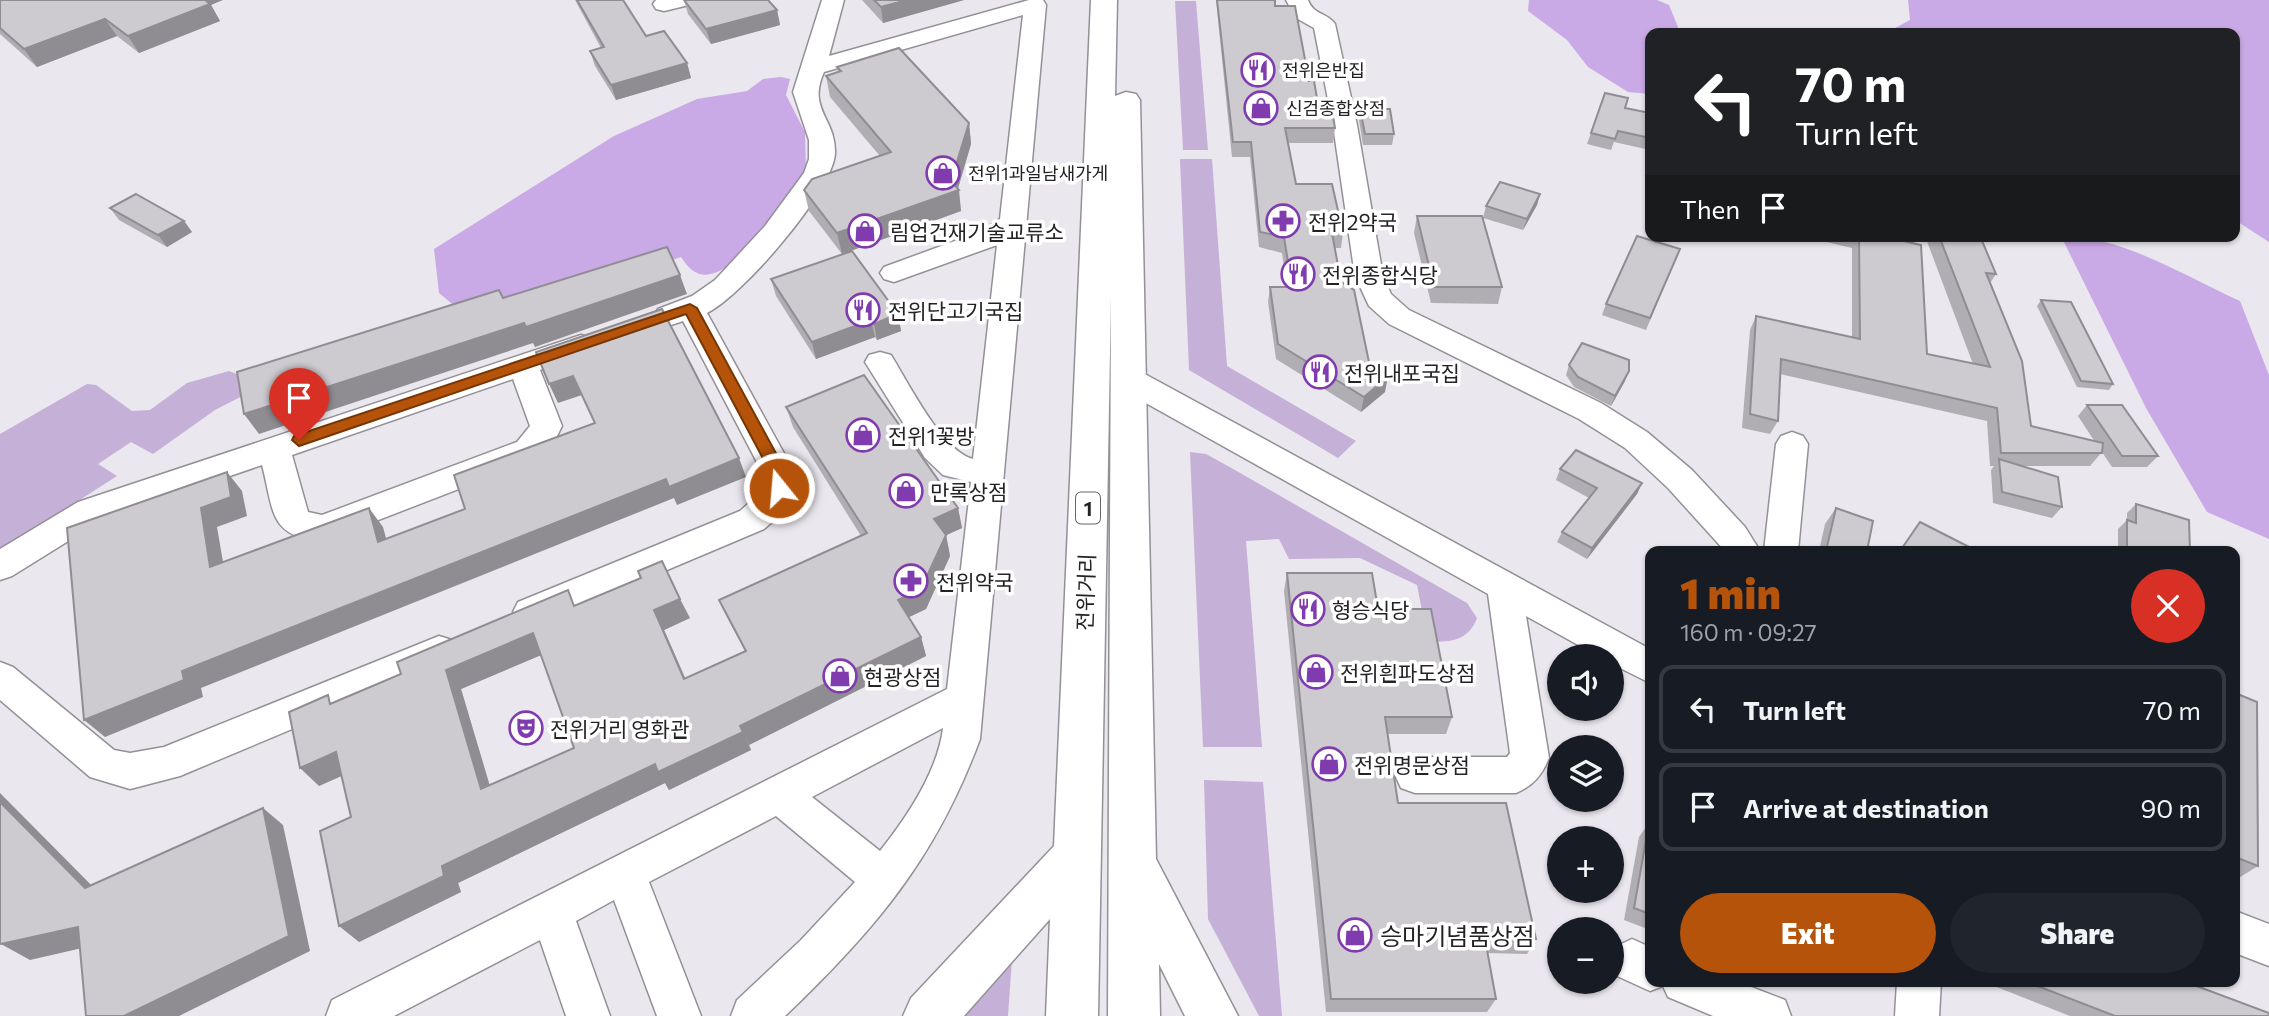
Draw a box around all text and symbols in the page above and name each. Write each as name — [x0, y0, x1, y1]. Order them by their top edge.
restaurant icon: 전위은반집 — [1239, 51, 1277, 89]
text: 70 m — [1795, 52, 1906, 112]
icon: left — [1680, 56, 1771, 147]
place label: 전위은반집 — [1282, 59, 1365, 81]
shop icon: 신검종합상점 — [1242, 89, 1280, 127]
place label: 신검종합상점 — [1286, 97, 1385, 119]
text: Turn left — [1795, 112, 1919, 152]
shop icon: 전위1과일남새가게 — [924, 154, 962, 192]
place label: 전위1과일남새가게 — [968, 162, 1108, 184]
icon: arrive — [1754, 189, 1792, 227]
text: Then — [1680, 193, 1740, 224]
pharmacy icon: 전위2약국 — [1264, 202, 1302, 240]
place label: 전위2약국 — [1308, 209, 1397, 234]
shop icon: 림업건재기술교류소 — [846, 212, 884, 250]
place label: 림업건재기술교류소 — [890, 219, 1064, 244]
restaurant icon: 전위종합식당 — [1279, 255, 1317, 293]
place label: 전위종합식당 — [1322, 262, 1438, 287]
restaurant icon: 전위단고기국집 — [844, 291, 882, 329]
place label: 전위단고기국집 — [888, 298, 1023, 323]
restaurant icon: 전위내포국집 — [1301, 353, 1339, 391]
place label: 전위내포국집 — [1344, 360, 1460, 385]
pin — [269, 368, 329, 440]
icon: arrive — [280, 379, 318, 417]
shop icon: 전위1꽃방 — [844, 416, 882, 454]
place label: 전위1꽃방 — [888, 423, 974, 448]
position arrow — [742, 451, 816, 525]
shop icon: 만록상점 — [887, 472, 925, 510]
place label: 만록상점 — [930, 479, 1007, 504]
road number: 1 — [1076, 492, 1100, 524]
street label: 전위거리 — [1071, 553, 1099, 631]
pharmacy icon: 전위약국 — [892, 562, 930, 600]
text: 1 min — [1680, 566, 1781, 618]
place label: 전위약국 — [936, 569, 1013, 594]
button: close — [2131, 569, 2205, 643]
restaurant icon: 형승식당 — [1289, 590, 1327, 628]
place label: 형승식당 — [1332, 597, 1409, 622]
text: 160 m · 09:27 — [1680, 618, 1817, 646]
map controls — [1547, 644, 1624, 994]
button: sound — [1547, 644, 1624, 721]
shop icon: 전위흰파도상점 — [1297, 653, 1335, 691]
shop icon: 현광상점 — [821, 657, 859, 695]
place label: 전위흰파도상점 — [1340, 660, 1475, 685]
place label: 현광상점 — [864, 664, 941, 689]
icon: left — [1684, 690, 1722, 728]
text: Turn left — [1743, 694, 1846, 725]
text: 70 m — [2143, 694, 2201, 725]
theatre icon: 전위거리 영화관 — [507, 709, 545, 747]
place label: 전위거리 영화관 — [550, 716, 689, 741]
button: layers — [1547, 735, 1624, 812]
shop icon: 전위명문상점 — [1310, 745, 1348, 783]
place label: 전위명문상점 — [1354, 752, 1470, 777]
icon: arrive — [1684, 788, 1722, 826]
text: Arrive at destination — [1743, 792, 1989, 823]
text: 90 m — [2141, 792, 2201, 823]
button: + — [1547, 826, 1624, 903]
button: Exit — [1680, 893, 1936, 973]
button: Share — [1950, 893, 2205, 973]
shop icon: 승마기념품상점 — [1336, 916, 1374, 954]
button: − — [1547, 917, 1624, 994]
place label: 승마기념품상점 — [1380, 921, 1535, 950]

